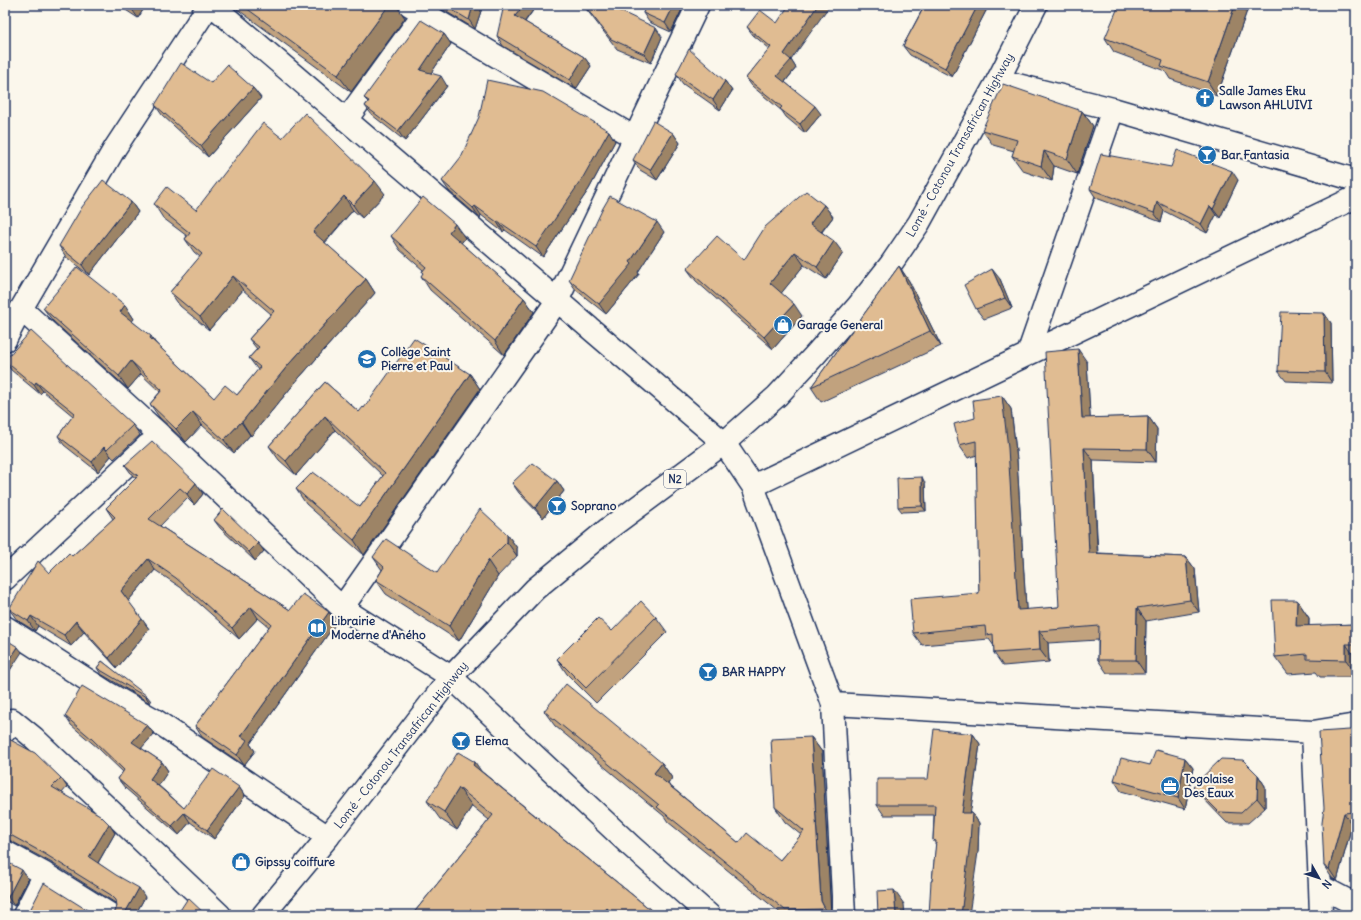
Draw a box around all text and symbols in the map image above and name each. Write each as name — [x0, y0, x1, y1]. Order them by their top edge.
street label: Lomé - Cotonou Transafrican Highway — [903, 50, 1017, 239]
place label: Salle James Eku Lawson AHLUIVI — [1219, 83, 1313, 112]
church icon: Salle James Eku Lawson AHLUIVI — [1194, 87, 1216, 109]
bar icon: Bar Fantasia — [1196, 144, 1218, 166]
place label: Bar Fantasia — [1221, 147, 1289, 162]
shop icon: Garage General — [772, 314, 794, 336]
place label: Garage General — [797, 317, 883, 333]
place label: Collège Saint Pierre et Paul — [381, 344, 453, 373]
school or university icon: Collège Saint Pierre et Paul — [356, 348, 378, 370]
road number: N2 — [664, 470, 686, 488]
bar icon: Soprano — [546, 495, 568, 517]
place label: Soprano — [571, 498, 617, 514]
place label: Librairie Moderne d'Aného — [331, 613, 426, 642]
library icon: Librairie Moderne d'Aného — [306, 617, 328, 639]
street label: Lomé - Cotonou Transafrican Highway — [331, 658, 471, 831]
bar icon: BAR HAPPY — [697, 661, 719, 683]
place label: BAR HAPPY — [722, 664, 786, 679]
bar icon: Elema — [450, 730, 472, 752]
place label: Elema — [475, 733, 509, 748]
place label: Togolaise Des Eaux — [1184, 771, 1234, 800]
office icon: Togolaise Des Eaux — [1159, 775, 1181, 797]
shop icon: Gipssy coiffure — [230, 851, 252, 873]
place label: Gipssy coiffure — [255, 854, 336, 870]
north arrow — [1299, 858, 1339, 898]
text: N — [1319, 877, 1335, 892]

